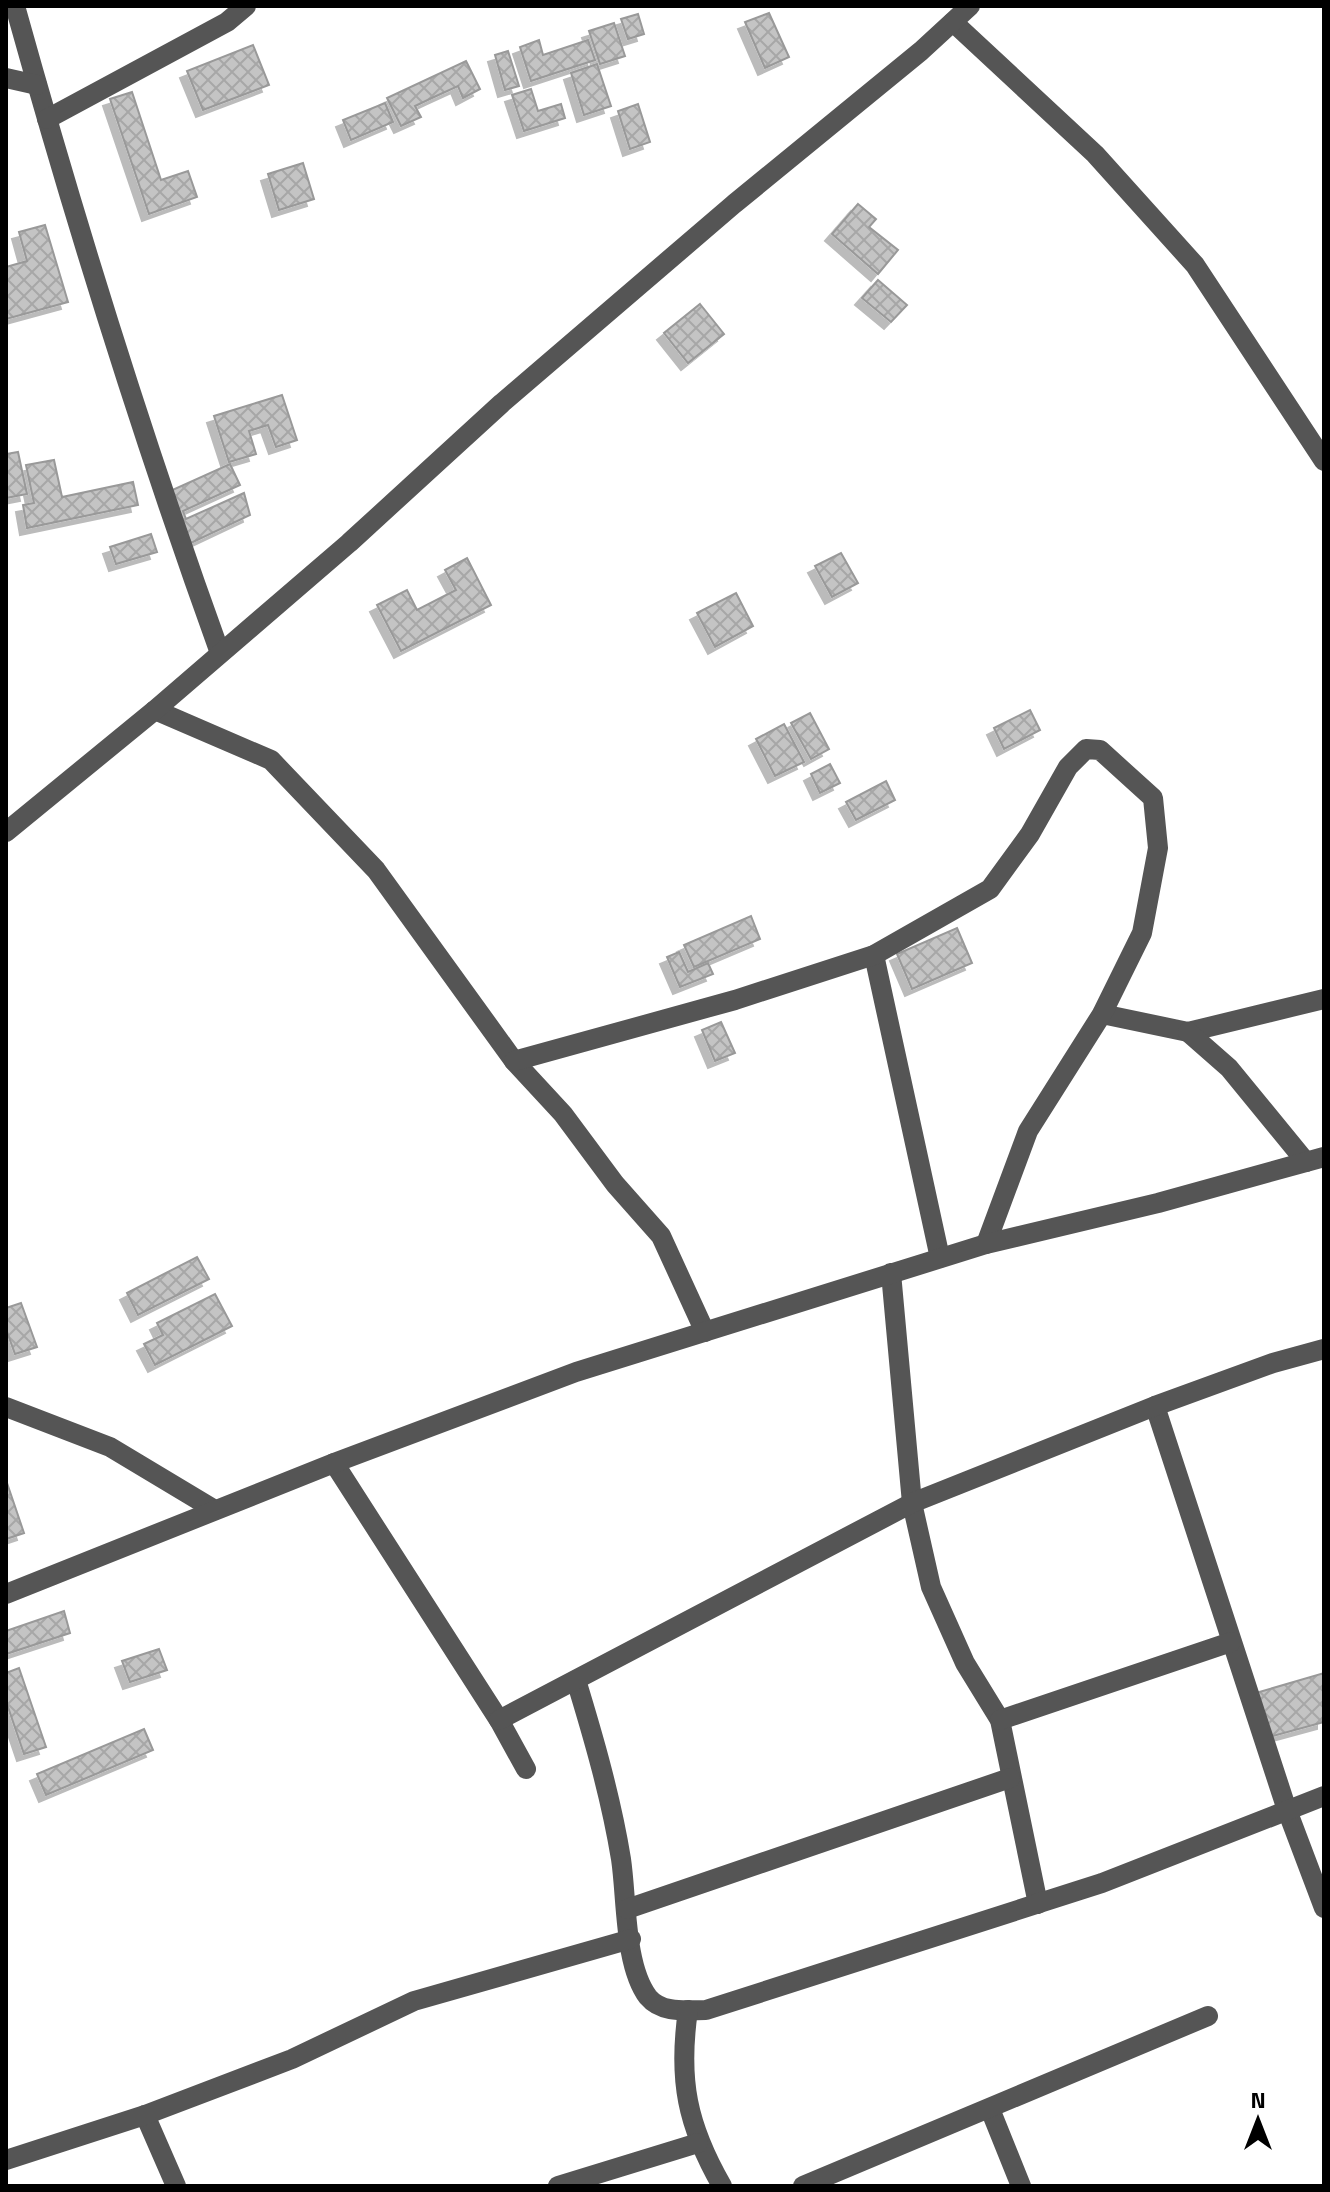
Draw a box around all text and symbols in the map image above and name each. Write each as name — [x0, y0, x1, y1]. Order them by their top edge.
north arrow — [1218, 2080, 1298, 2160]
text: N — [1250, 2083, 1266, 2117]

